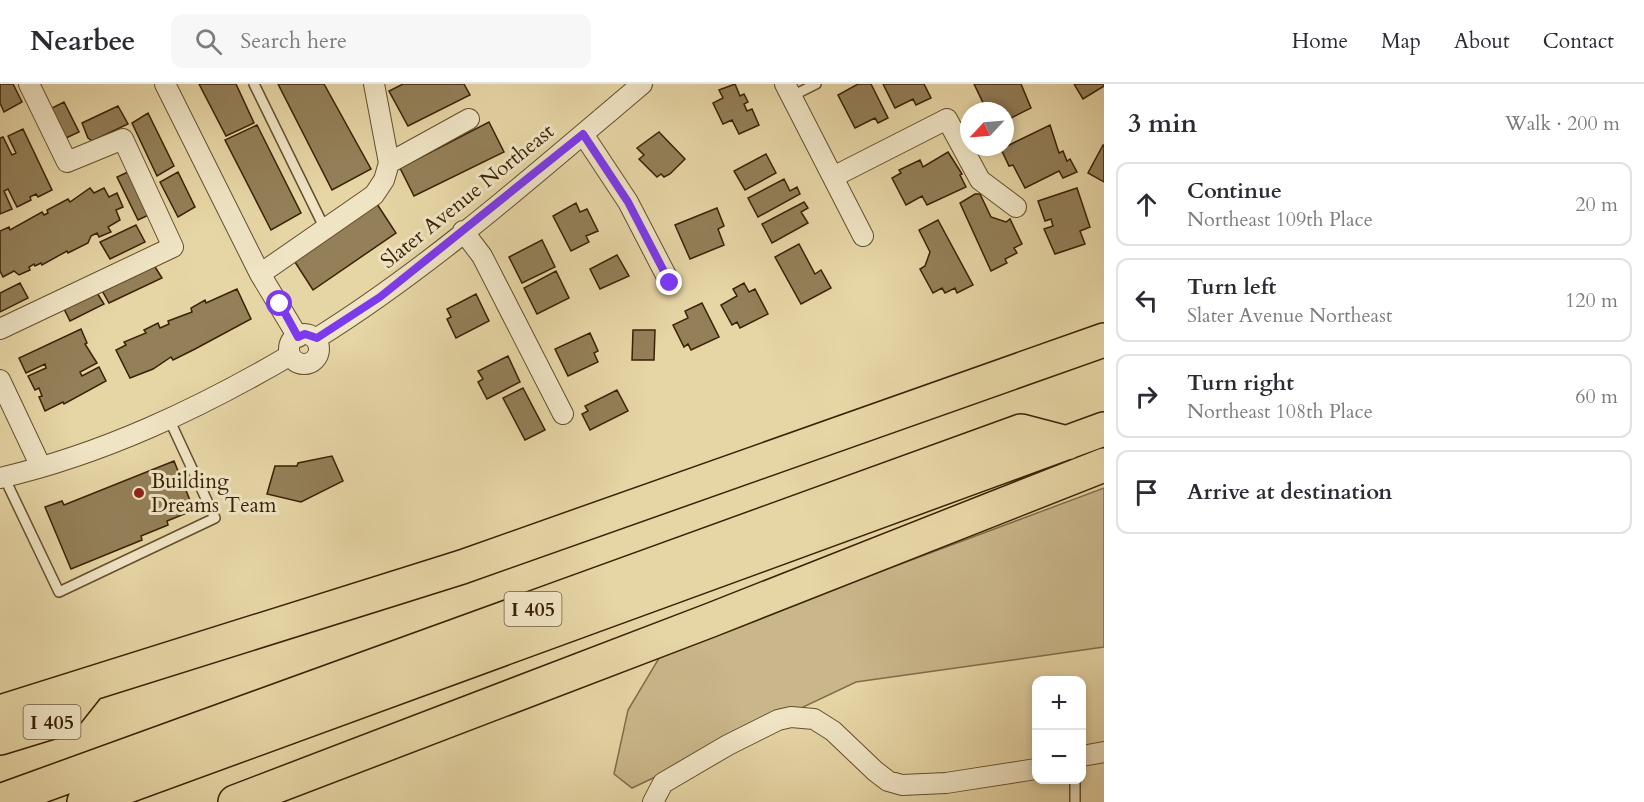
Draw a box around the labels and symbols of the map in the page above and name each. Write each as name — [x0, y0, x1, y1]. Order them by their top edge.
north arrow — [960, 102, 1014, 156]
street label: Slater Avenue Northeast — [374, 117, 560, 275]
route end — [656, 269, 682, 295]
route start — [266, 290, 292, 316]
place label: Building Dreams Team — [151, 467, 277, 520]
marker: Building Dreams Team — [132, 486, 146, 500]
road number: I 405 — [504, 592, 562, 626]
road number: I 405 — [23, 705, 80, 739]

